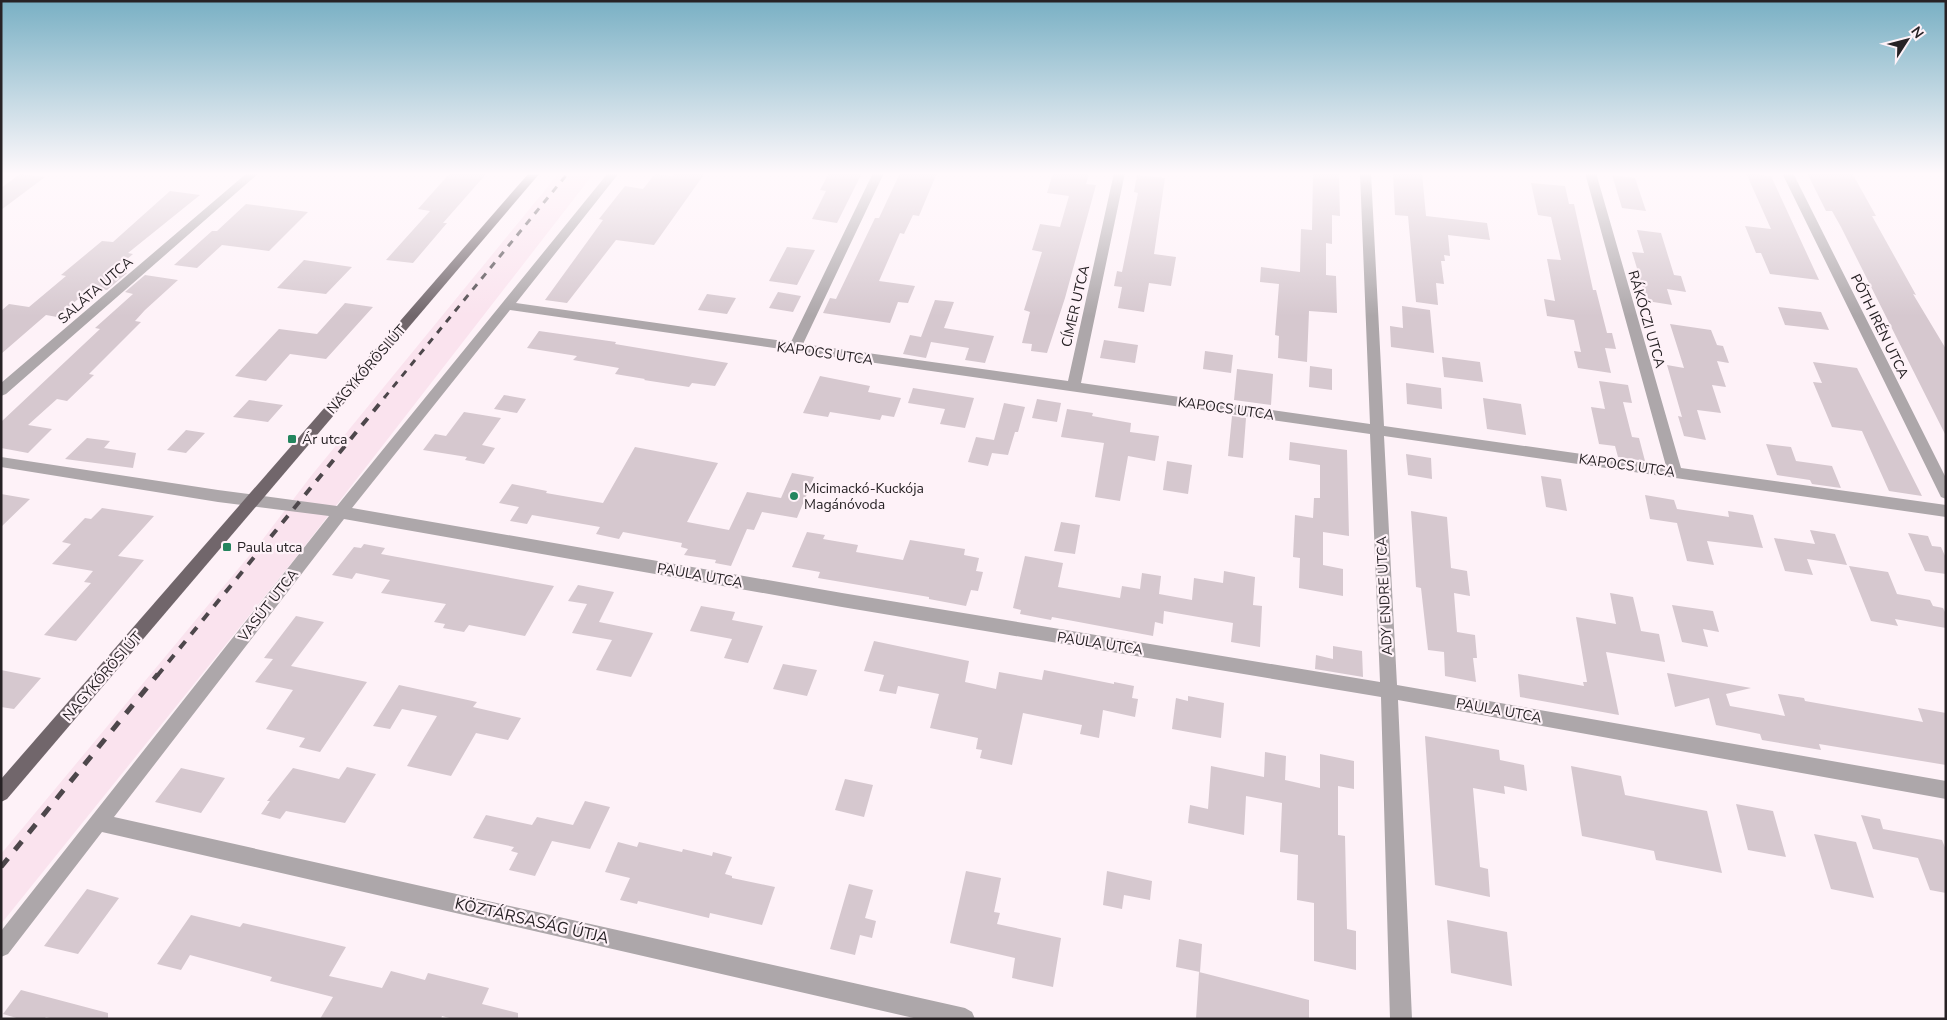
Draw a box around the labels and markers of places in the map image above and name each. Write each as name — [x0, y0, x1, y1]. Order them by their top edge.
place label: Ár utca — [302, 430, 347, 449]
marker: Ár utca — [286, 433, 298, 445]
place label: Micimackó-Kuckója Magánóvoda — [804, 479, 924, 514]
marker: Micimackó-Kuckója Magánóvoda — [788, 490, 800, 502]
place label: Paula utca — [237, 538, 303, 557]
marker: Paula utca — [221, 541, 233, 553]

